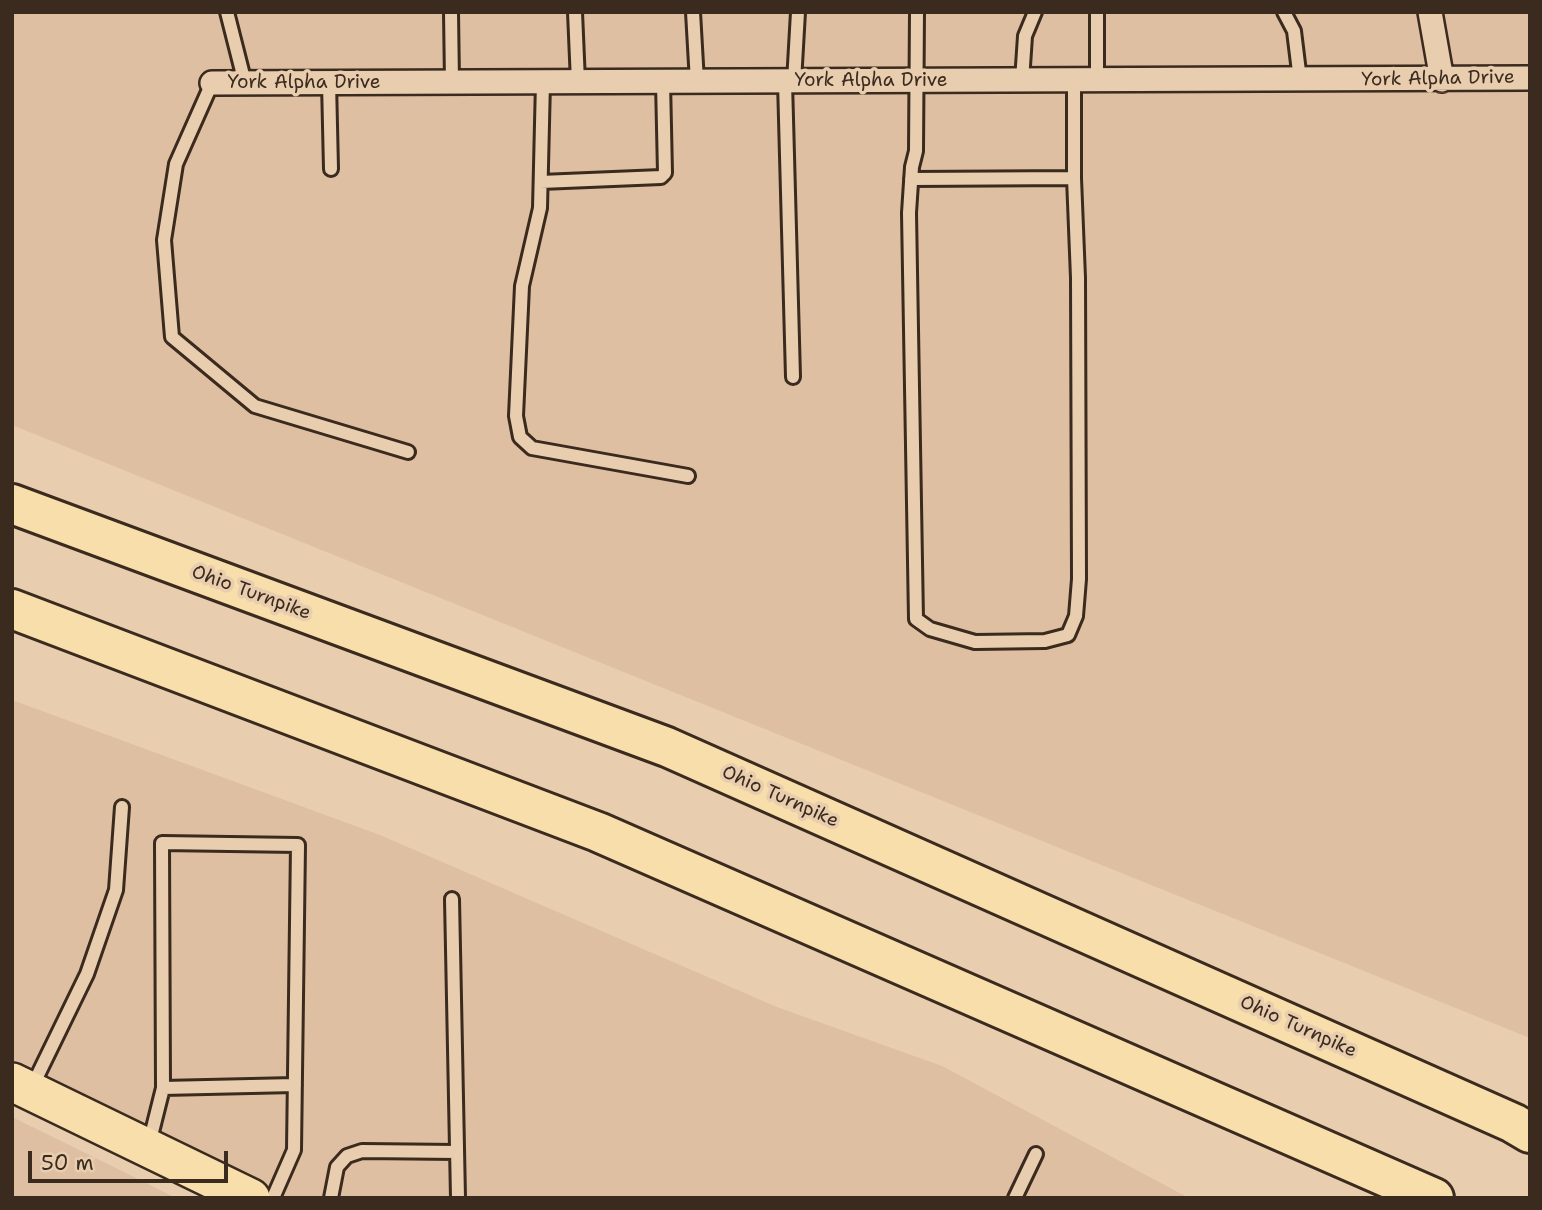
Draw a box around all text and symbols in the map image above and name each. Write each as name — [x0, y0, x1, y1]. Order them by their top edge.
street label: York Alpha Drive — [1361, 66, 1515, 92]
street label: York Alpha Drive — [794, 70, 948, 92]
street label: York Alpha Drive — [227, 72, 381, 94]
street label: Ohio Turnpike — [188, 561, 314, 625]
street label: Ohio Turnpike — [718, 761, 842, 833]
street label: Ohio Turnpike — [1236, 991, 1360, 1063]
scale bar — [32, 1136, 231, 1180]
text: 50 m — [41, 1149, 94, 1177]

